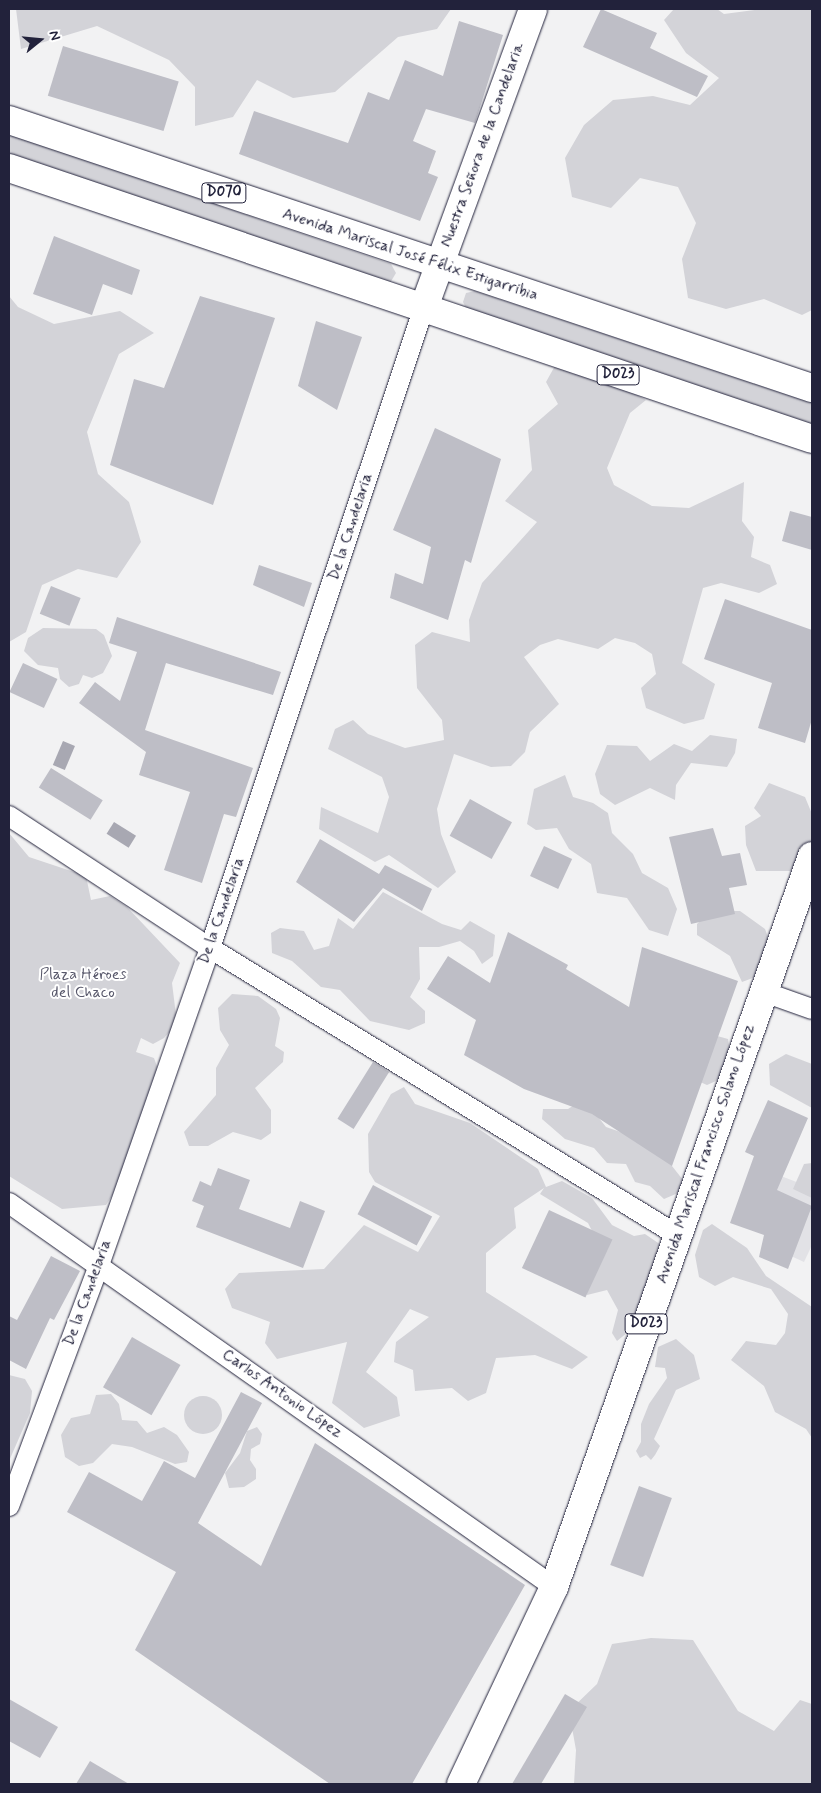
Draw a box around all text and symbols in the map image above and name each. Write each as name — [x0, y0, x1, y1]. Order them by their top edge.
north arrow — [15, 15, 65, 65]
text: N — [44, 29, 64, 43]
street label: Nuestra Señora de la Candelaria — [437, 39, 529, 251]
road number: D070 — [200, 180, 248, 206]
street label: Avenida Mariscal José Félix Estigarribia — [279, 204, 541, 306]
road number: D023 — [596, 362, 640, 388]
street label: De la Candelaria — [324, 469, 378, 585]
street label: De la Candelaria — [194, 854, 250, 968]
park label: Plaza Héroes del Chaco — [39, 965, 127, 1003]
street label: Avenida Mariscal Francisco Solano López — [651, 1018, 761, 1290]
street label: De la Candelaria — [59, 1236, 117, 1350]
road number: D023 — [624, 1312, 668, 1336]
street label: Carlos Antonio López — [217, 1345, 347, 1443]

